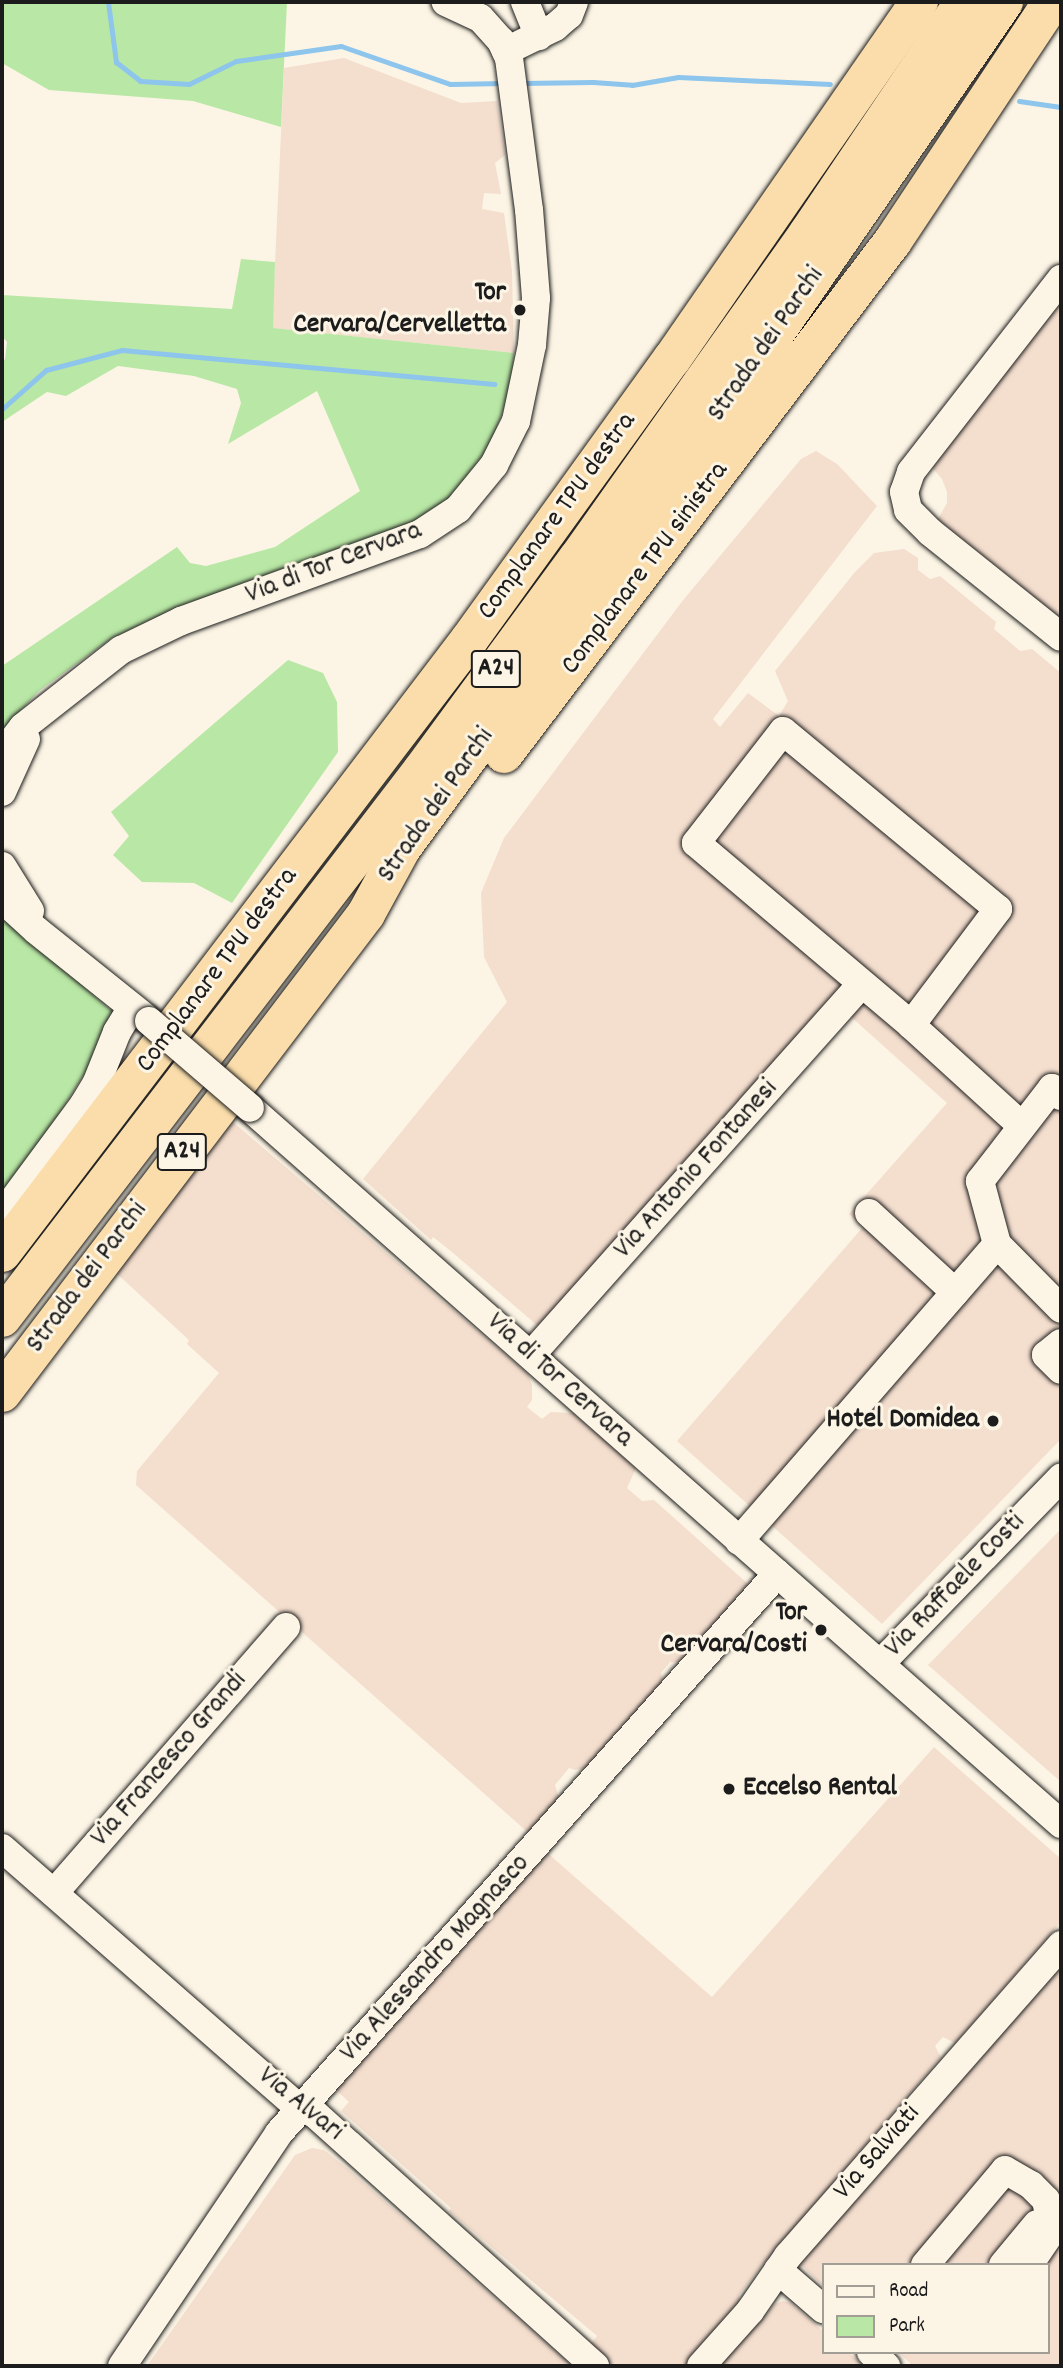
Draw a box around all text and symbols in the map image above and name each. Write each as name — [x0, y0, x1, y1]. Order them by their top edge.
street label: Strada dei Parchi — [701, 261, 833, 429]
place label: Tor Cervara/Cervelletta — [293, 277, 506, 343]
marker: Tor Cervara/Cervelletta — [512, 302, 528, 318]
street label: Complanare TPU destra — [471, 407, 645, 627]
street label: Complanare TPU sinistra — [555, 456, 737, 682]
street label: Via di Tor Cervara — [241, 515, 427, 613]
road number: A24 — [470, 646, 522, 692]
street label: Strada dei Parchi — [371, 722, 503, 890]
street label: Complanare TPU destra — [130, 862, 306, 1080]
street label: Via Antonio Fontanesi — [608, 1073, 786, 1267]
road number: A24 — [156, 1130, 208, 1175]
street label: Strada dei Parchi — [20, 1195, 156, 1361]
street label: Via di Tor Cervara — [479, 1306, 639, 1456]
place label: Hotel Domidea — [827, 1404, 979, 1438]
marker: Hotel Domidea — [985, 1413, 1001, 1429]
street label: Via Raffaele Costi — [879, 1507, 1033, 1665]
place label: Tor Cervara/Costi — [661, 1597, 807, 1663]
marker: Tor Cervara/Costi — [813, 1622, 829, 1638]
street label: Via Francesco Grandi — [85, 1665, 255, 1855]
place label: Eccelso Rental — [743, 1772, 897, 1806]
marker: Eccelso Rental — [721, 1781, 737, 1797]
street label: Via Alessandro Magnasco — [334, 1848, 538, 2070]
street label: Via Alvari — [250, 2060, 350, 2150]
street label: Via Salviati — [827, 2098, 929, 2208]
legend — [822, 2263, 1049, 2354]
text: Road — [889, 2277, 928, 2307]
text: Park — [889, 2312, 925, 2342]

